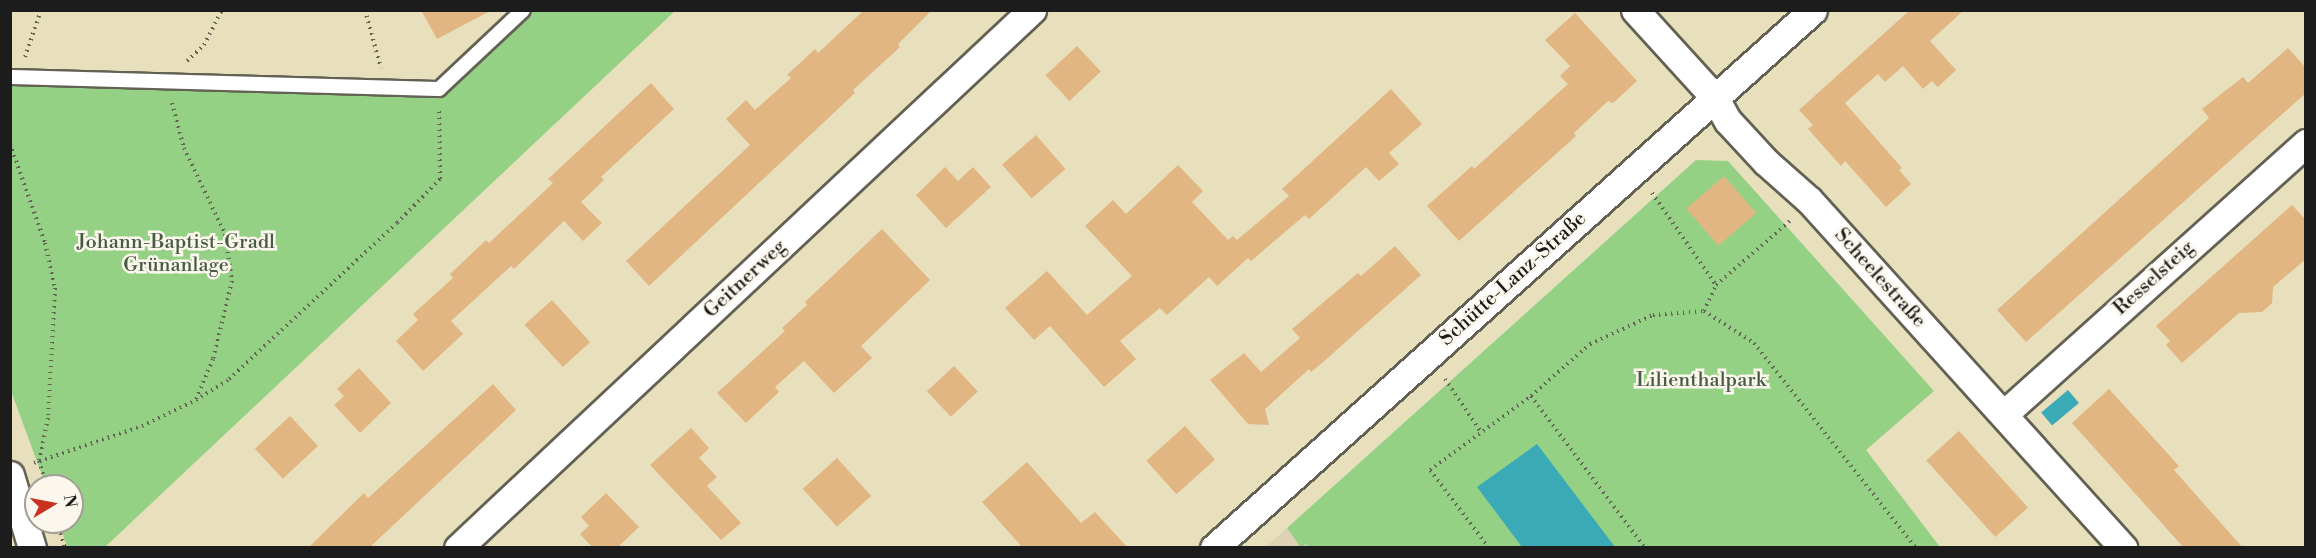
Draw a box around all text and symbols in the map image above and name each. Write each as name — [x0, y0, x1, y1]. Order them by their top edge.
street label: Schütte-Lanz-Straße — [1435, 207, 1591, 351]
street label: Scheelestraße — [1829, 223, 1931, 333]
park label: Johann-Baptist-Gradl Grünanlage — [77, 230, 275, 277]
street label: Geitnerweg — [699, 235, 791, 323]
street label: Resselsteig — [2109, 236, 2199, 320]
park label: Lilienthalpark — [1636, 368, 1766, 392]
north arrow — [24, 474, 84, 534]
text: N — [59, 493, 81, 509]

